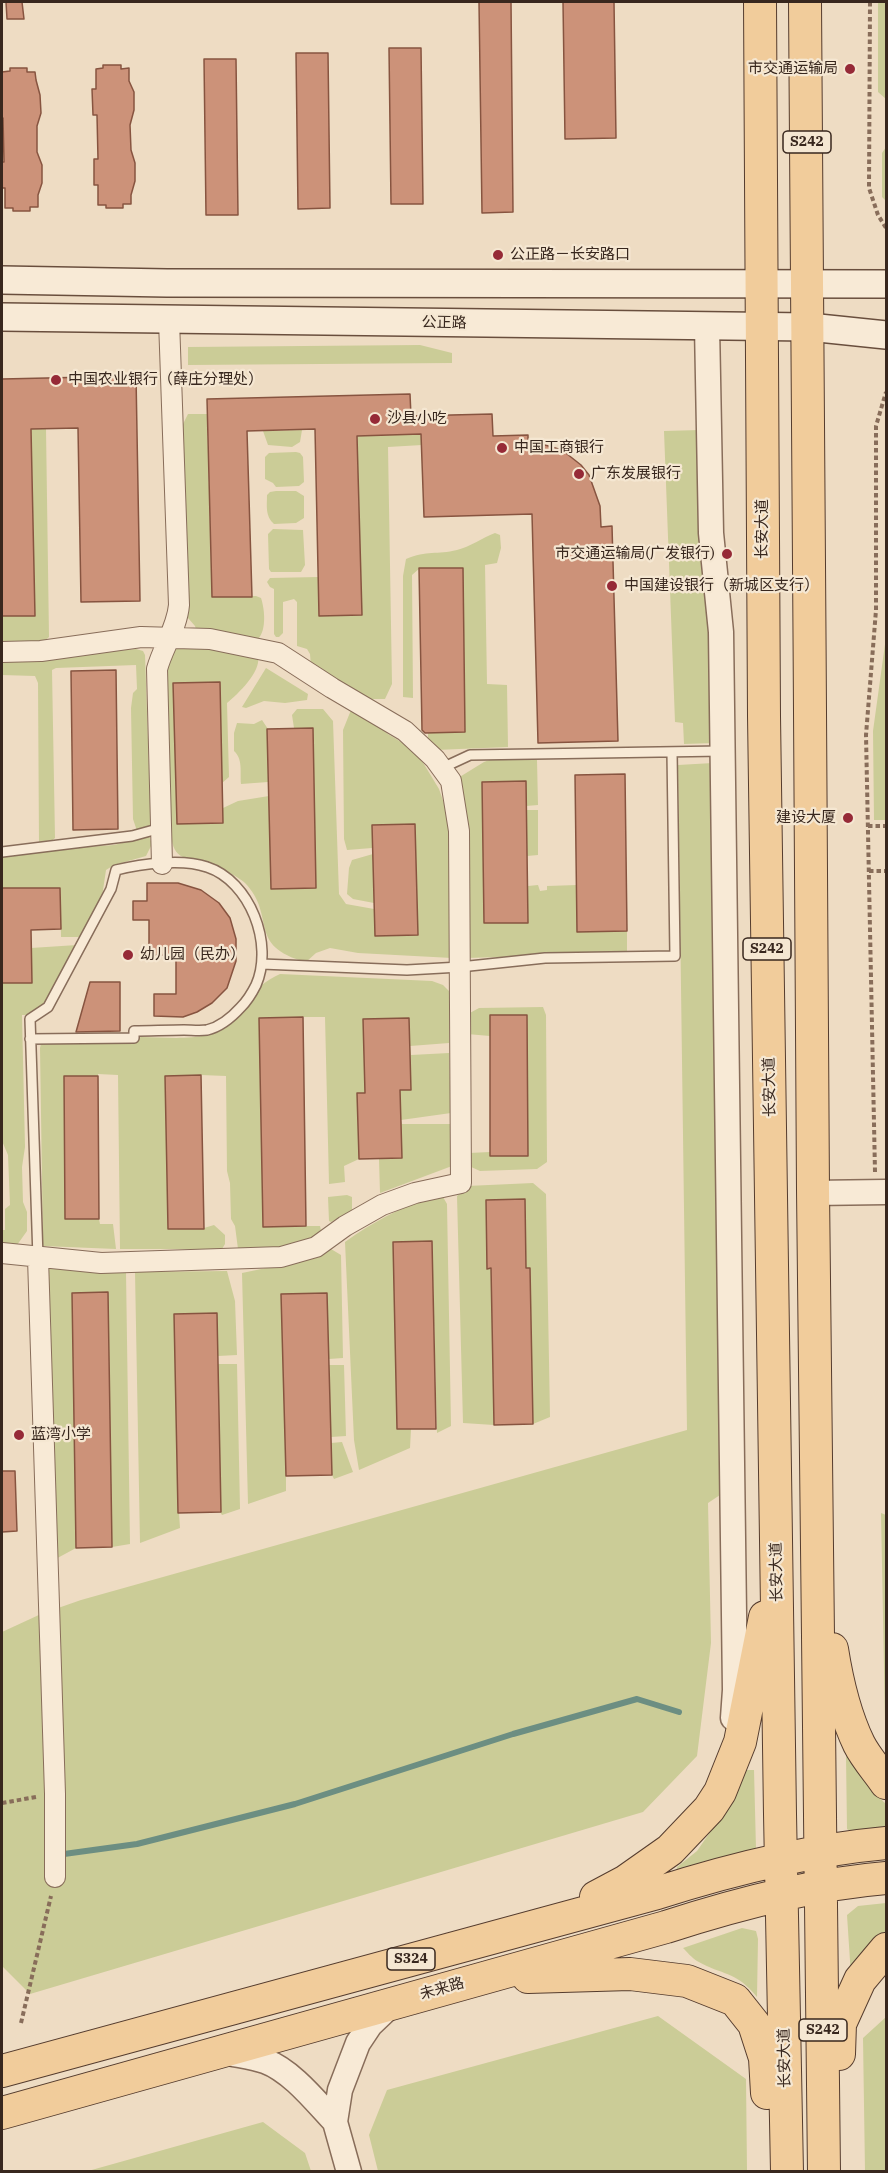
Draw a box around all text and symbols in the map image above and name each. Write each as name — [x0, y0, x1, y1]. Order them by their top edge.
place label: 市交通运输局 — [748, 60, 838, 78]
marker: 市交通运输局 — [843, 62, 857, 76]
road number: S242 — [783, 131, 831, 153]
place label: 公正路－长安路口 — [510, 246, 630, 264]
marker: 公正路－长安路口 — [491, 248, 505, 262]
street label: 公正路 — [421, 314, 467, 332]
place label: 中国农业银行（薛庄分理处） — [68, 371, 263, 389]
marker: 中国农业银行（薛庄分理处） — [49, 373, 63, 387]
place label: 沙县小吃 — [387, 410, 447, 428]
marker: 沙县小吃 — [368, 412, 382, 426]
place label: 中国工商银行 — [514, 439, 604, 457]
marker: 中国工商银行 — [495, 441, 509, 455]
place label: 广东发展银行 — [591, 465, 681, 483]
marker: 广东发展银行 — [572, 467, 586, 481]
street label: 长安大道 — [754, 499, 772, 559]
place label: 市交通运输局(广发银行) — [555, 545, 715, 563]
marker: 市交通运输局(广发银行) — [720, 547, 734, 561]
place label: 中国建设银行（新城区支行） — [624, 577, 819, 595]
marker: 中国建设银行（新城区支行） — [605, 579, 619, 593]
place label: 建设大厦 — [776, 809, 836, 827]
marker: 建设大厦 — [841, 811, 855, 825]
road number: S242 — [743, 938, 791, 960]
place label: 幼儿园（民办） — [140, 946, 245, 964]
marker: 幼儿园（民办） — [121, 948, 135, 962]
street label: 长安大道 — [760, 1057, 780, 1117]
place label: 蓝湾小学 — [31, 1426, 91, 1444]
marker: 蓝湾小学 — [12, 1428, 26, 1442]
street label: 长安大道 — [767, 1542, 787, 1602]
road number: S324 — [387, 1948, 435, 1970]
street label: 未来路 — [418, 1974, 466, 2004]
road number: S242 — [799, 2019, 847, 2041]
street label: 长安大道 — [775, 2028, 795, 2088]

